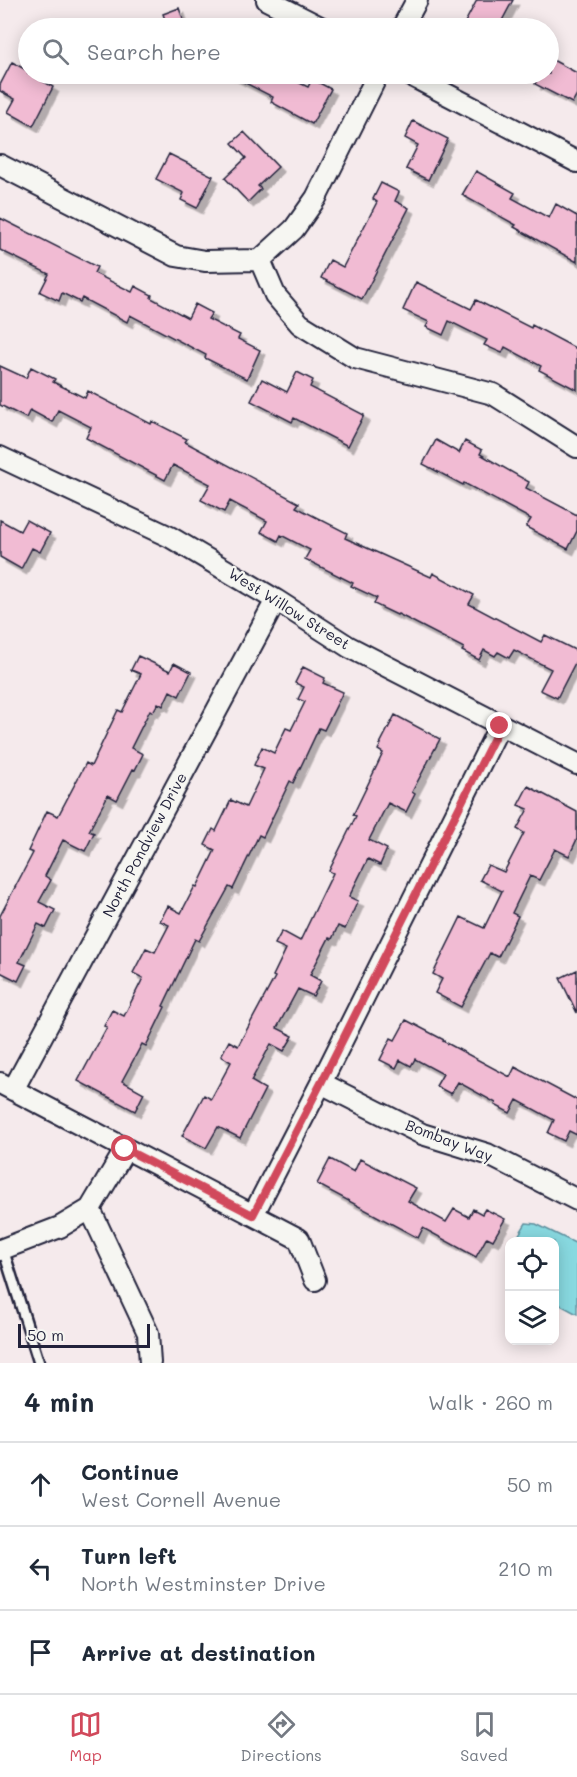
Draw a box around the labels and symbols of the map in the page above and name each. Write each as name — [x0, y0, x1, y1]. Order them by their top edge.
street label: West Willow Street — [225, 563, 354, 654]
route end — [486, 712, 512, 738]
street label: North Pondview Drive — [97, 769, 191, 920]
street label: Bombay Way — [403, 1114, 496, 1166]
route start — [111, 1135, 137, 1161]
scale bar — [18, 1321, 150, 1348]

